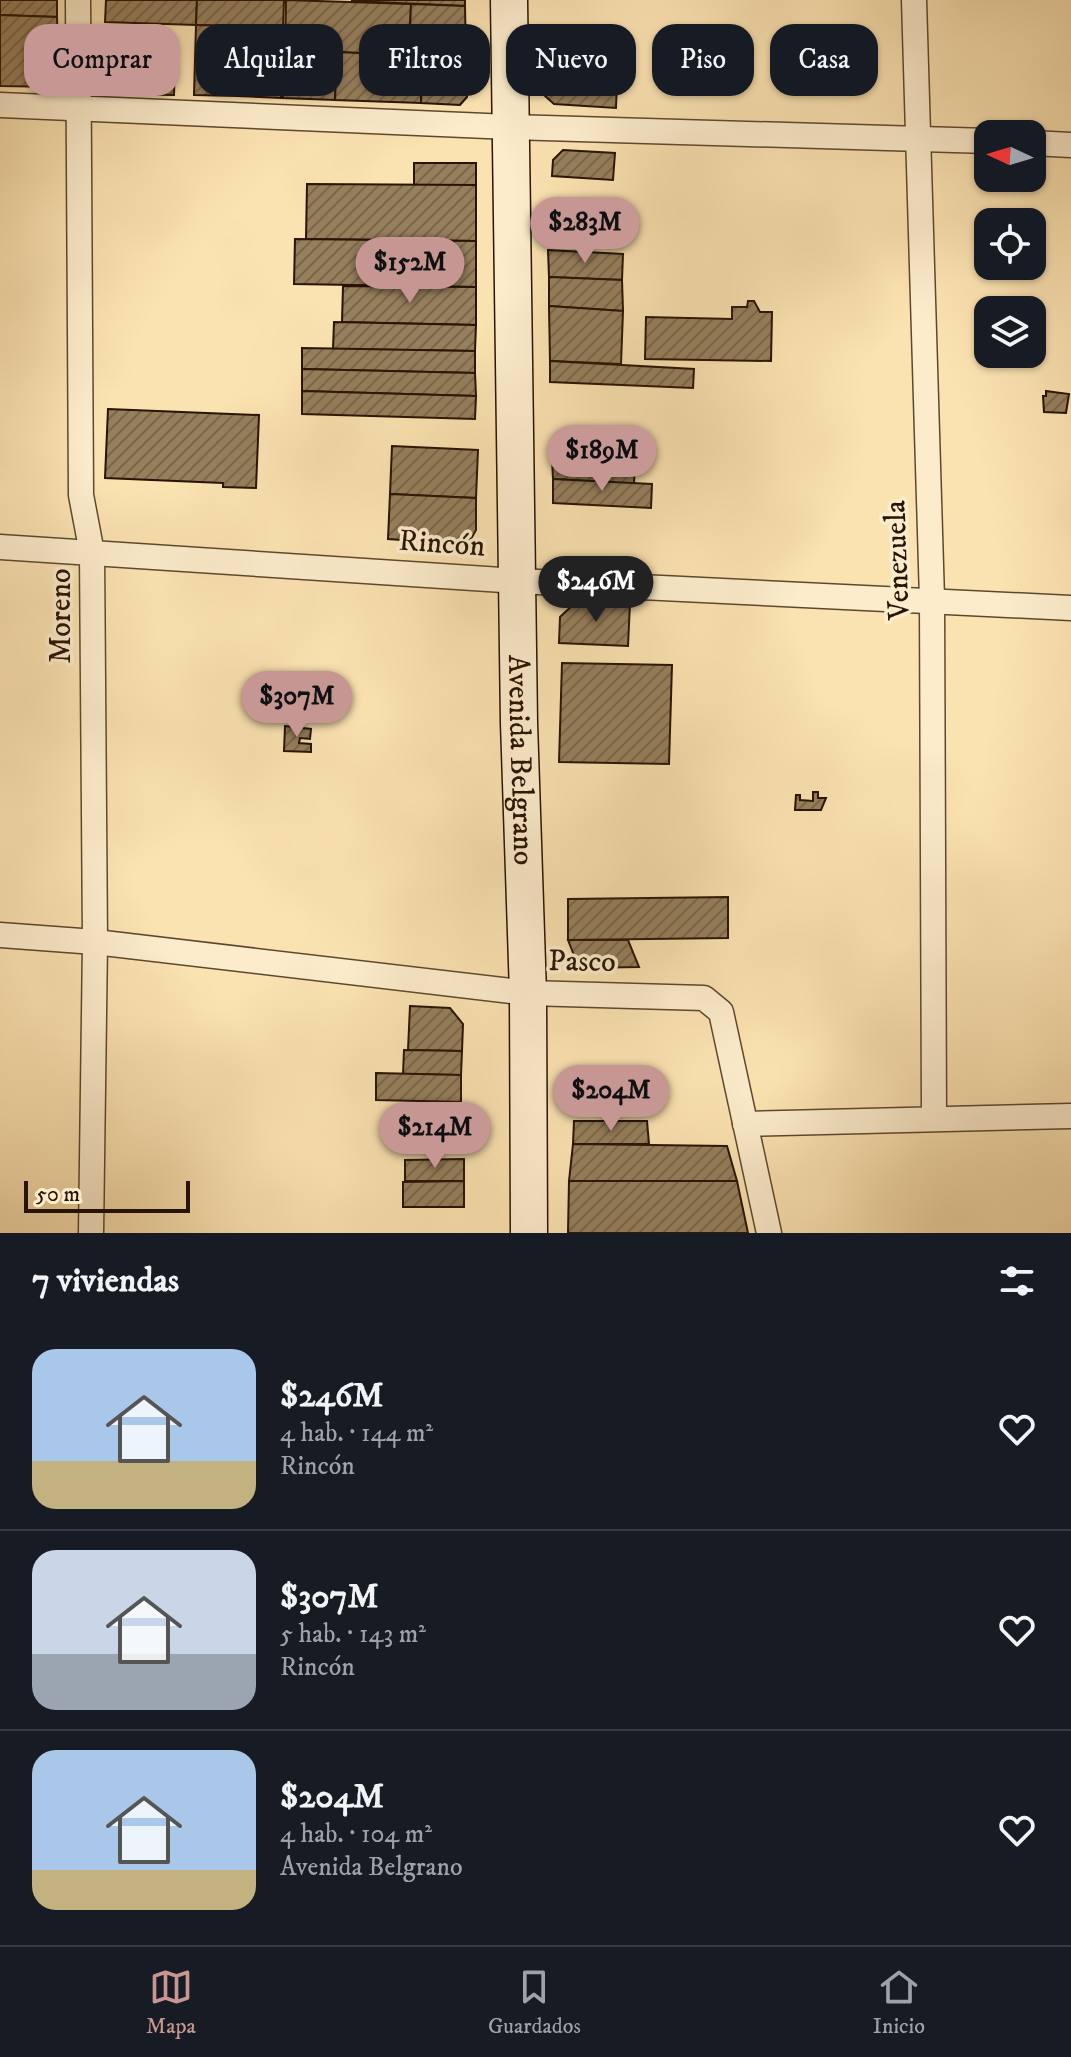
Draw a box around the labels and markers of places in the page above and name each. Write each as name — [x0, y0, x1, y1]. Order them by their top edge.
pin: $283M — [529, 197, 641, 265]
pin: $152M — [354, 237, 466, 305]
pin: $189M — [546, 425, 658, 493]
pin: $246M — [540, 556, 652, 624]
pin: $307M — [241, 671, 353, 739]
pin: $204M — [555, 1065, 667, 1133]
pin: $214M — [379, 1102, 491, 1170]

